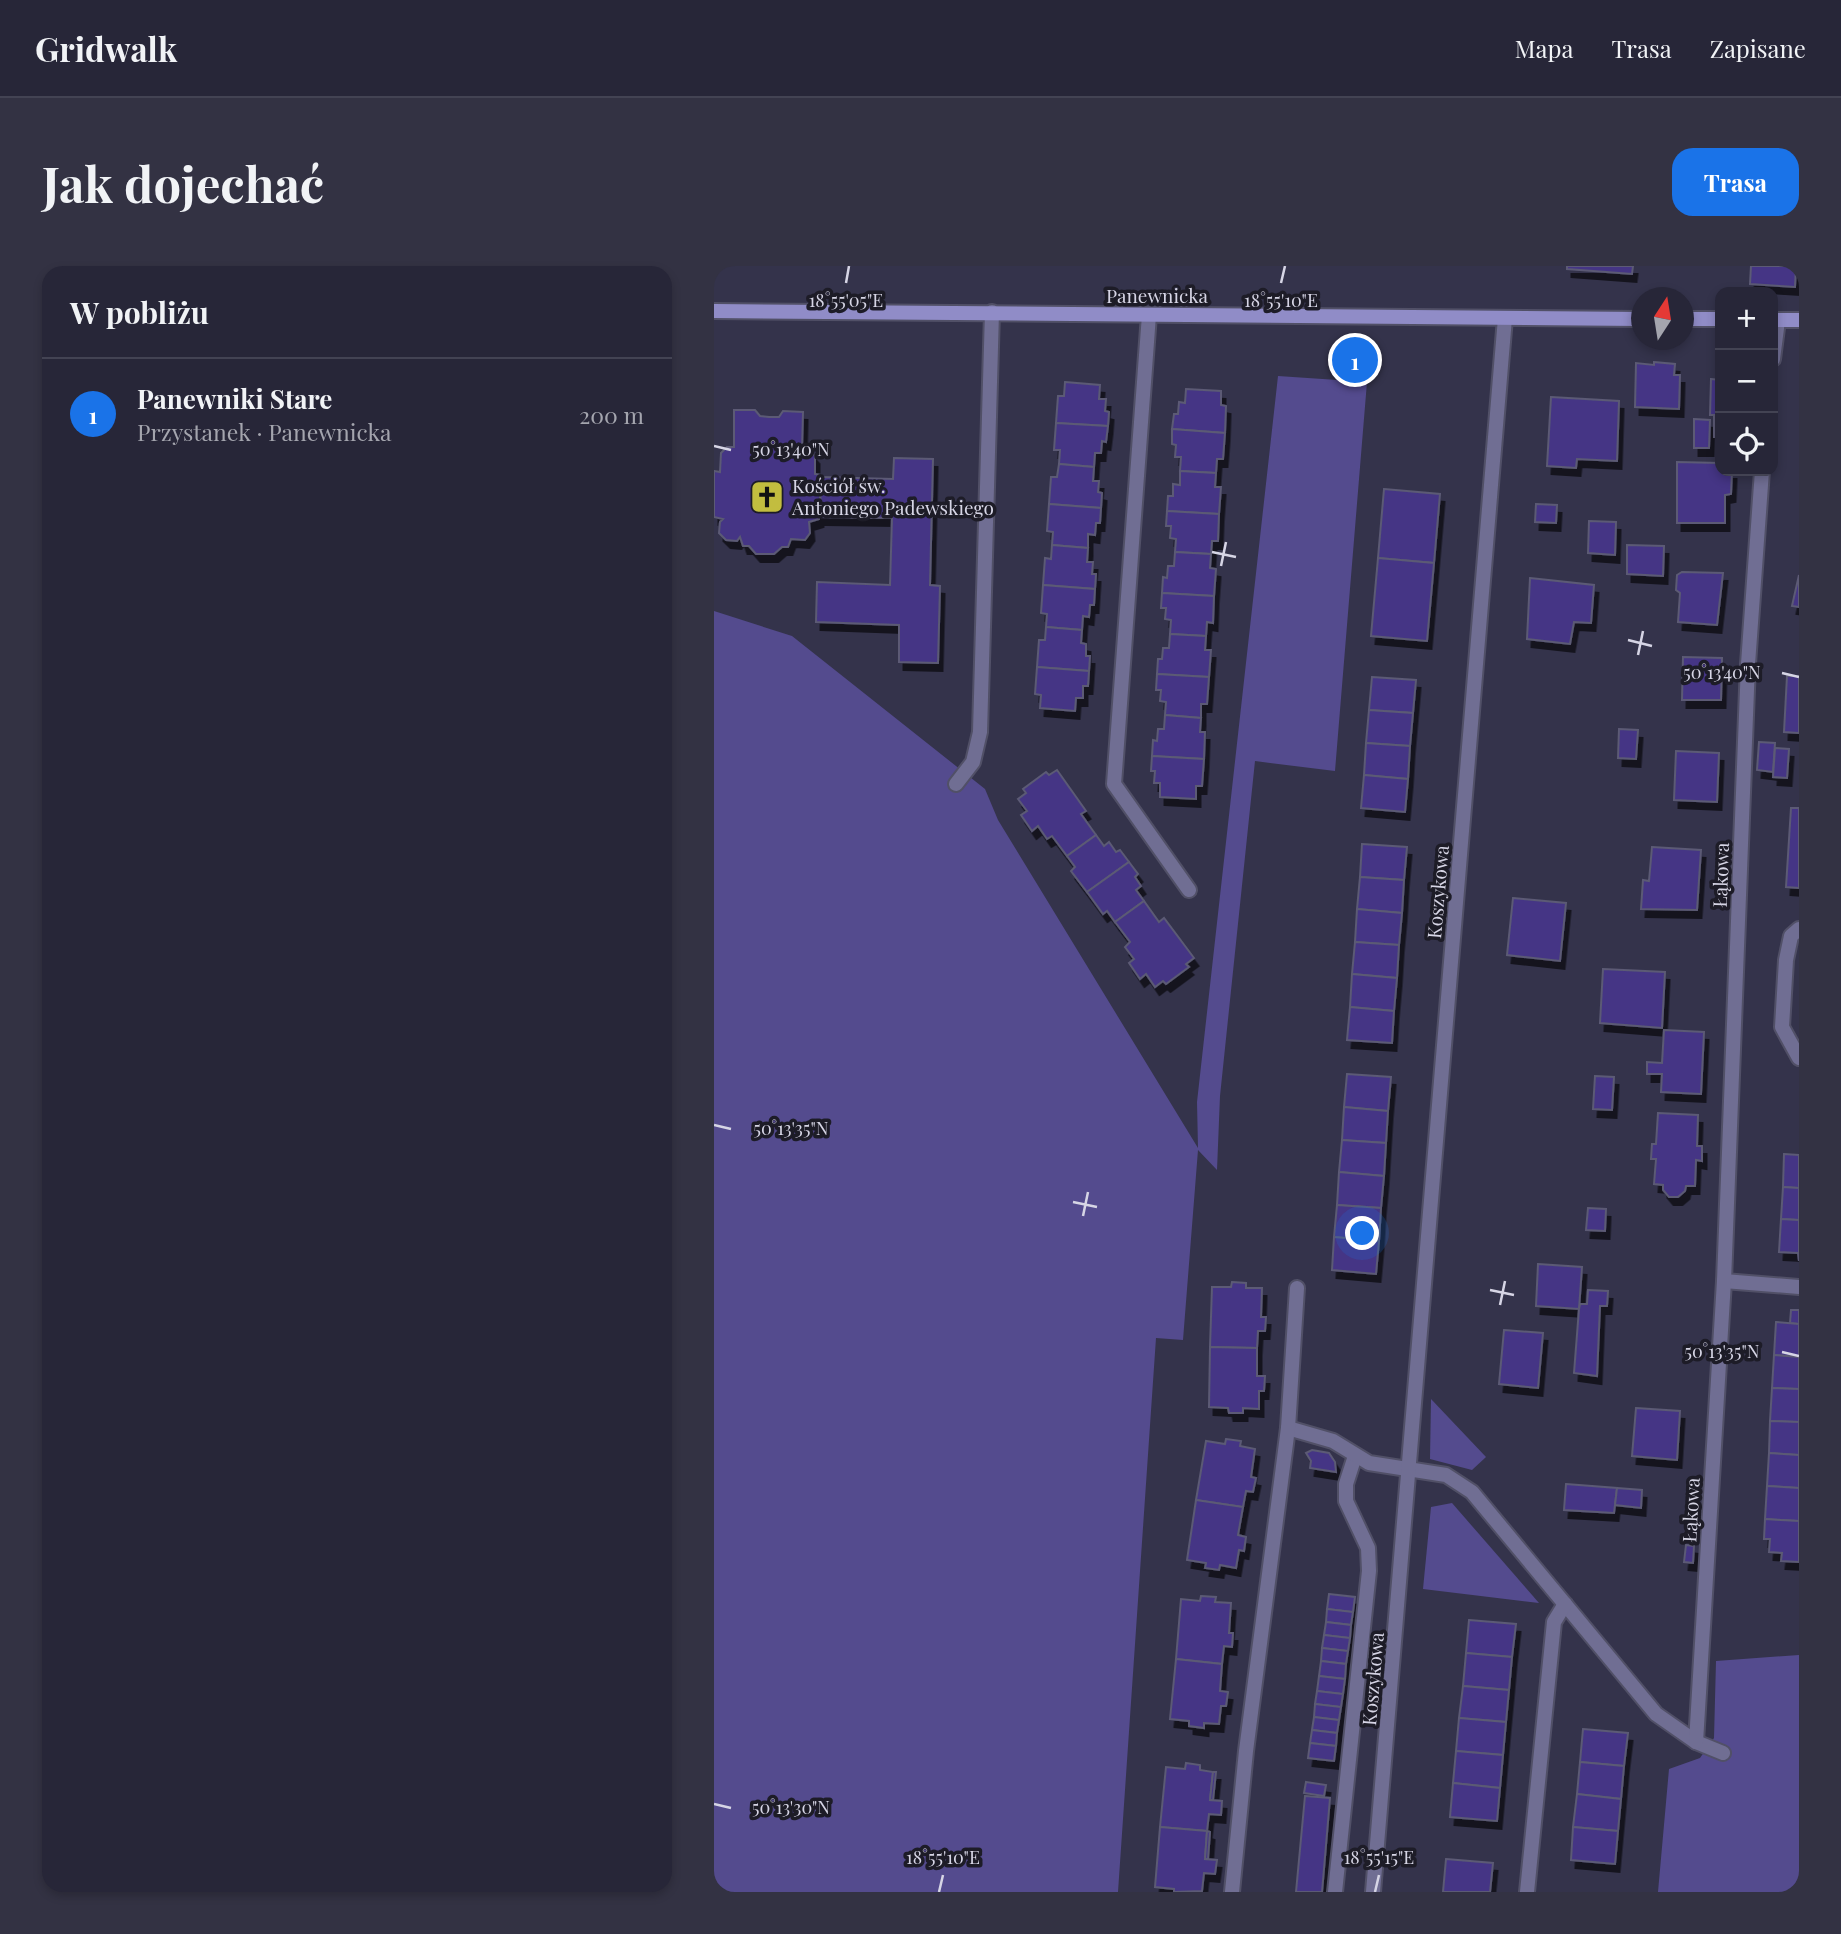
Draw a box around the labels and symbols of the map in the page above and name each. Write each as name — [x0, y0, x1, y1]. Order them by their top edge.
street label: Panewnicka — [1106, 282, 1208, 308]
north arrow — [1631, 287, 1694, 350]
text: 18°55'05"E — [809, 288, 883, 312]
text: 18°55'10"E — [1244, 288, 1318, 312]
pin: 1 — [1332, 334, 1378, 386]
text: 50°13'40"N — [752, 437, 830, 461]
place label: Kościół św. Antoniego Padewskiego — [791, 472, 994, 520]
church icon: Kościół św. Antoniego Padewskiego — [748, 478, 786, 516]
text: 50°13'40"N — [1683, 660, 1761, 684]
street label: Łąkowa — [1706, 842, 1734, 908]
street label: Koszykowa — [1420, 844, 1454, 940]
text: 50°13'35"N — [754, 1116, 829, 1140]
your location — [1345, 1216, 1379, 1250]
text: 50°13'35"N — [1685, 1339, 1760, 1363]
street label: Łąkowa — [1675, 1476, 1705, 1543]
street label: Koszykowa — [1355, 1631, 1389, 1727]
text: 50°13'30"N — [752, 1795, 830, 1819]
text: 18°55'10"E — [906, 1845, 980, 1869]
text: 18°55'15"E — [1344, 1845, 1414, 1869]

